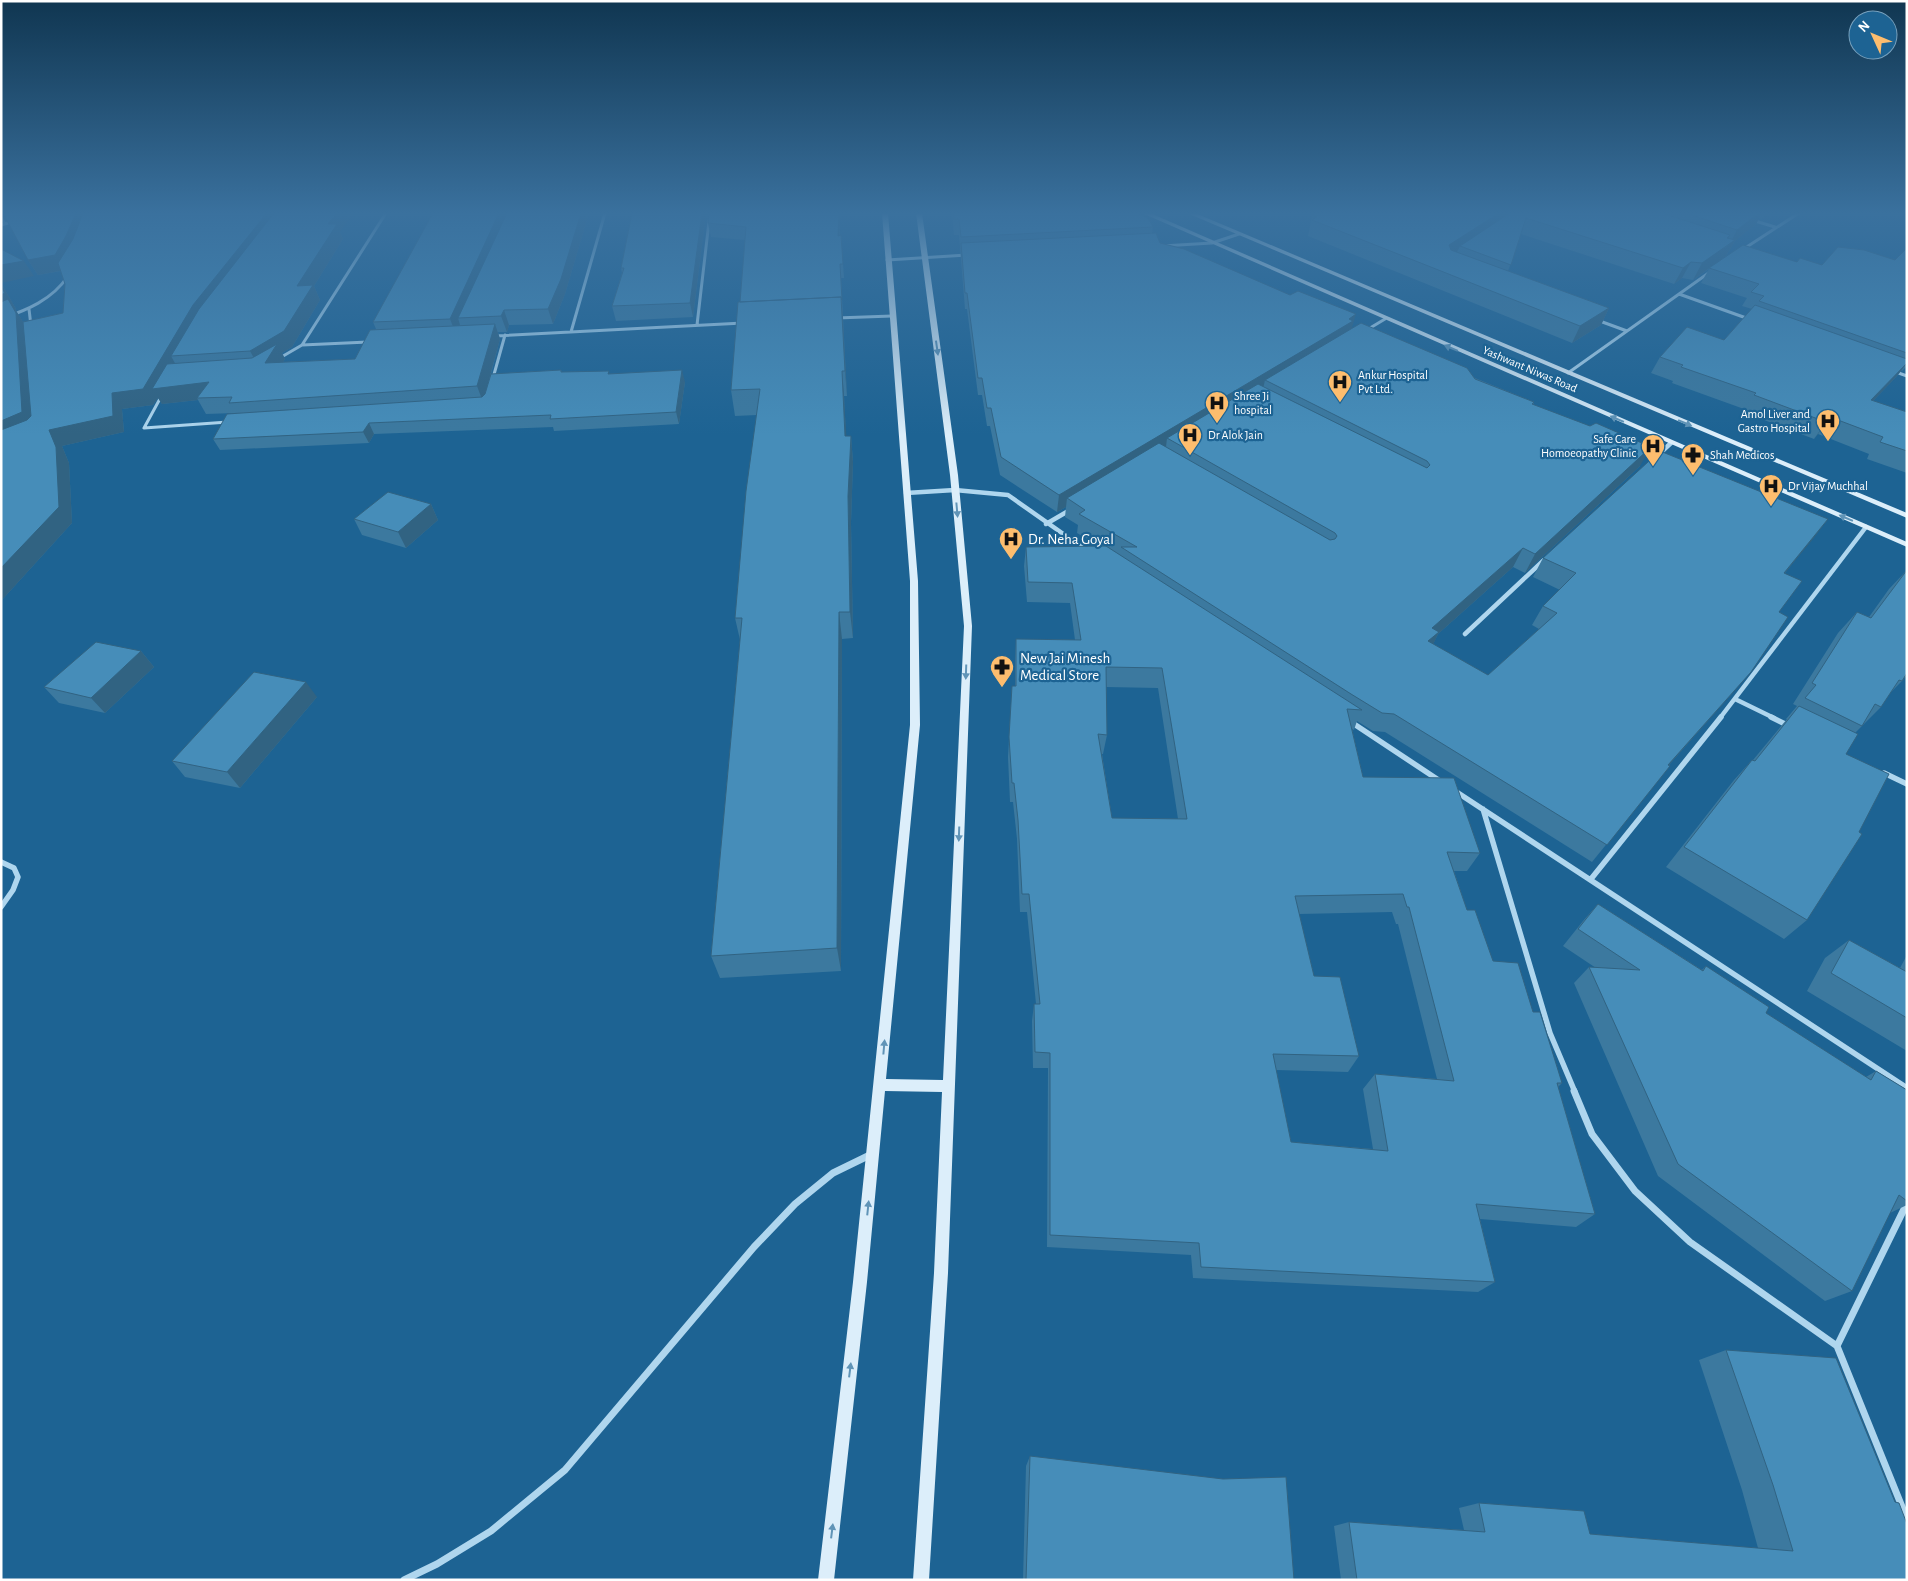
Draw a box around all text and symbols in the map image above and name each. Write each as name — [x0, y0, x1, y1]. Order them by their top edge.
north arrow — [1848, 10, 1898, 60]
text: N — [1856, 18, 1873, 35]
one-way arrow — [933, 341, 941, 357]
one-way arrow — [1444, 343, 1458, 351]
street label: Yashwant Niwas Road — [1481, 344, 1579, 394]
hospital icon: Ankur Hospital Pvt Ltd. — [1327, 369, 1353, 403]
place label: Ankur Hospital Pvt Ltd. — [1358, 369, 1428, 395]
hospital icon: Shree Ji hospital — [1204, 390, 1230, 424]
place label: Shree Ji hospital — [1234, 390, 1272, 416]
place label: Amol Liver and Gastro Hospital — [1738, 408, 1810, 434]
hospital icon: Amol Liver and Gastro Hospital — [1815, 408, 1841, 442]
one-way arrow — [1610, 415, 1624, 423]
one-way arrow — [1678, 419, 1693, 427]
hospital icon: Dr Alok Jain — [1177, 422, 1203, 456]
place label: Dr Alok Jain — [1208, 429, 1263, 441]
place label: Safe Care Homoeopathy Clinic — [1541, 433, 1636, 460]
hospital icon: Safe Care Homoeopathy Clinic — [1640, 433, 1666, 467]
pharmacy icon: Shah Medicos — [1680, 442, 1706, 476]
place label: Shah Medicos — [1710, 449, 1774, 461]
hospital icon: Dr Vijay Muchhal — [1758, 473, 1784, 507]
place label: Dr Vijay Muchhal — [1788, 480, 1868, 493]
one-way arrow — [953, 502, 961, 518]
one-way arrow — [1839, 514, 1853, 522]
hospital icon: Dr. Neha Goyal — [998, 526, 1024, 560]
place label: Dr. Neha Goyal — [1028, 532, 1114, 547]
place label: New Jai Minesh Medical Store — [1020, 651, 1110, 683]
pharmacy icon: New Jai Minesh Medical Store — [989, 654, 1015, 688]
one-way arrow — [961, 664, 969, 680]
one-way arrow — [955, 826, 963, 842]
one-way arrow — [880, 1038, 888, 1054]
one-way arrow — [864, 1200, 872, 1216]
one-way arrow — [846, 1362, 854, 1378]
one-way arrow — [828, 1523, 836, 1539]

